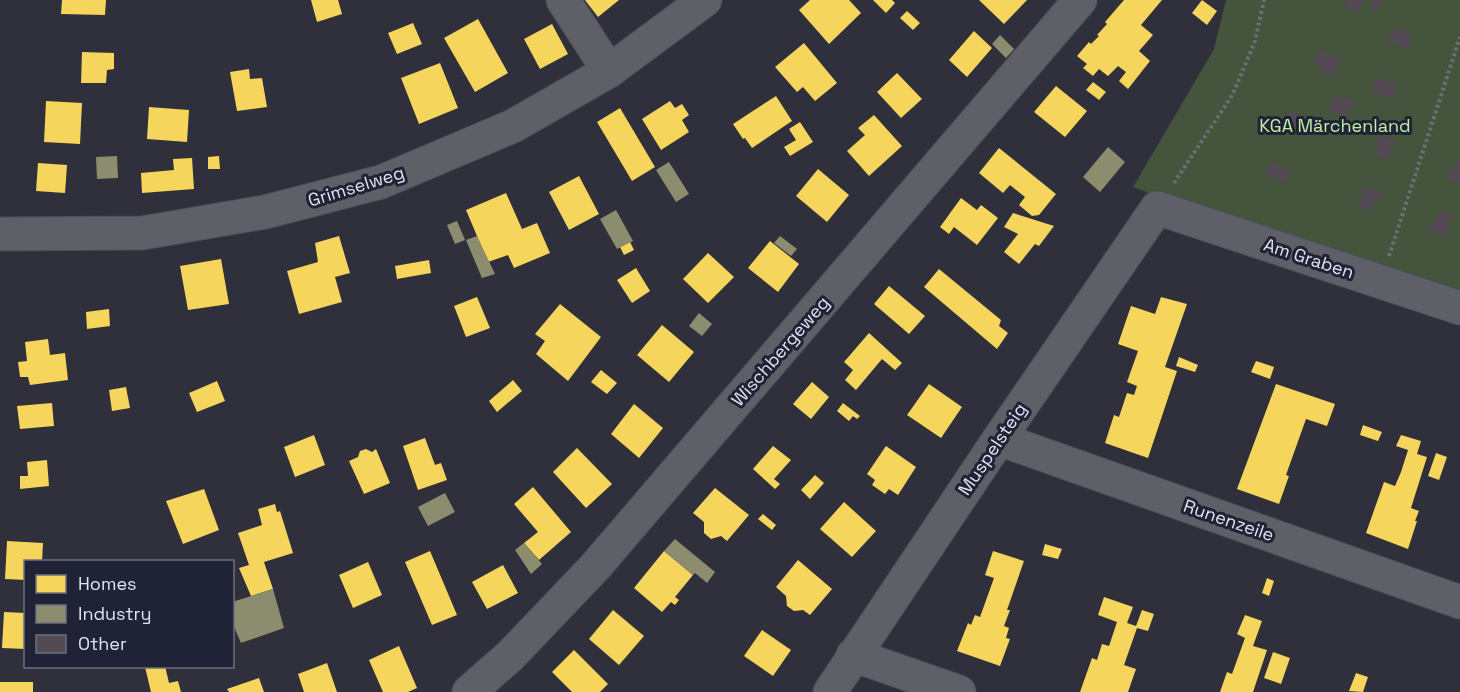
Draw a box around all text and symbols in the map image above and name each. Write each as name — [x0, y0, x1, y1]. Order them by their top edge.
park label: KGA Märchenland — [1259, 114, 1411, 137]
street label: Grimselweg — [305, 160, 407, 212]
street label: Am Graben — [1261, 233, 1357, 283]
street label: Wischbergeweg — [726, 291, 834, 411]
street label: Muspelsteig — [953, 398, 1031, 500]
street label: Runenzeile — [1181, 494, 1277, 546]
legend — [24, 560, 234, 668]
text: Homes — [78, 572, 137, 595]
text: Industry — [78, 602, 151, 625]
text: Other — [78, 632, 127, 655]

